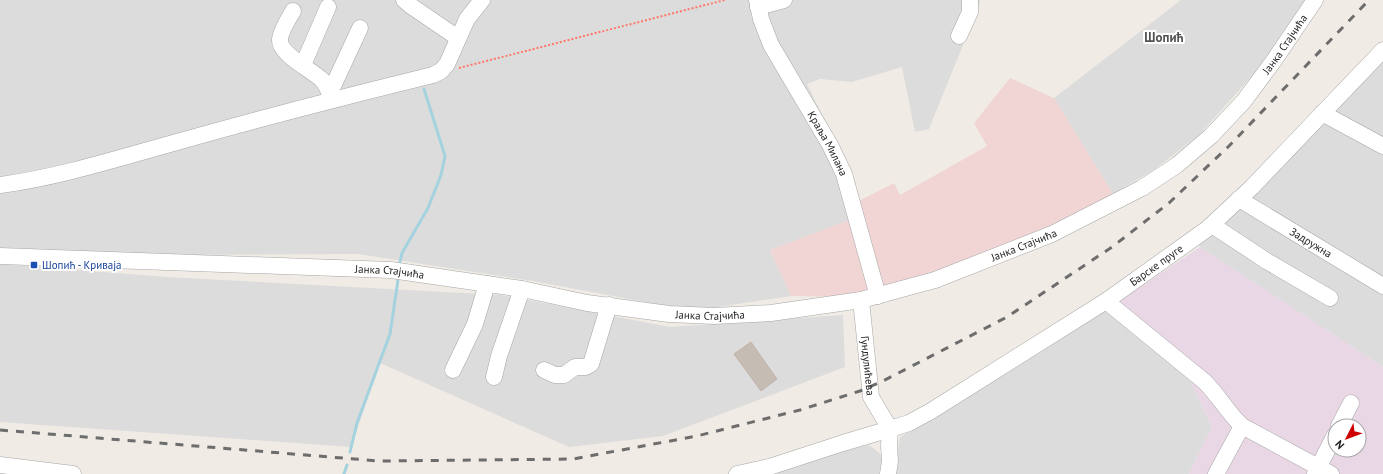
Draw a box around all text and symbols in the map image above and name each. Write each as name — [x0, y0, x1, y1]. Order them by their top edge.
street label: Јанка Стајчића — [1259, 12, 1310, 78]
district label: Шопић — [1144, 29, 1184, 46]
street label: Краља Милана — [805, 108, 851, 178]
street label: Задружна — [1287, 224, 1335, 261]
street label: Јанка Стајчића — [988, 226, 1059, 265]
street label: Барске пруге — [1127, 241, 1186, 289]
place label: Шопић - Криваја — [42, 258, 122, 272]
marker: Шопић - Криваја — [29, 260, 39, 270]
street label: Јанка Стајчића — [354, 262, 425, 282]
street label: Јанка Стајчића — [674, 307, 745, 323]
street label: Гундулићева — [858, 335, 878, 396]
north arrow — [1327, 418, 1367, 458]
text: N — [1332, 437, 1347, 452]

